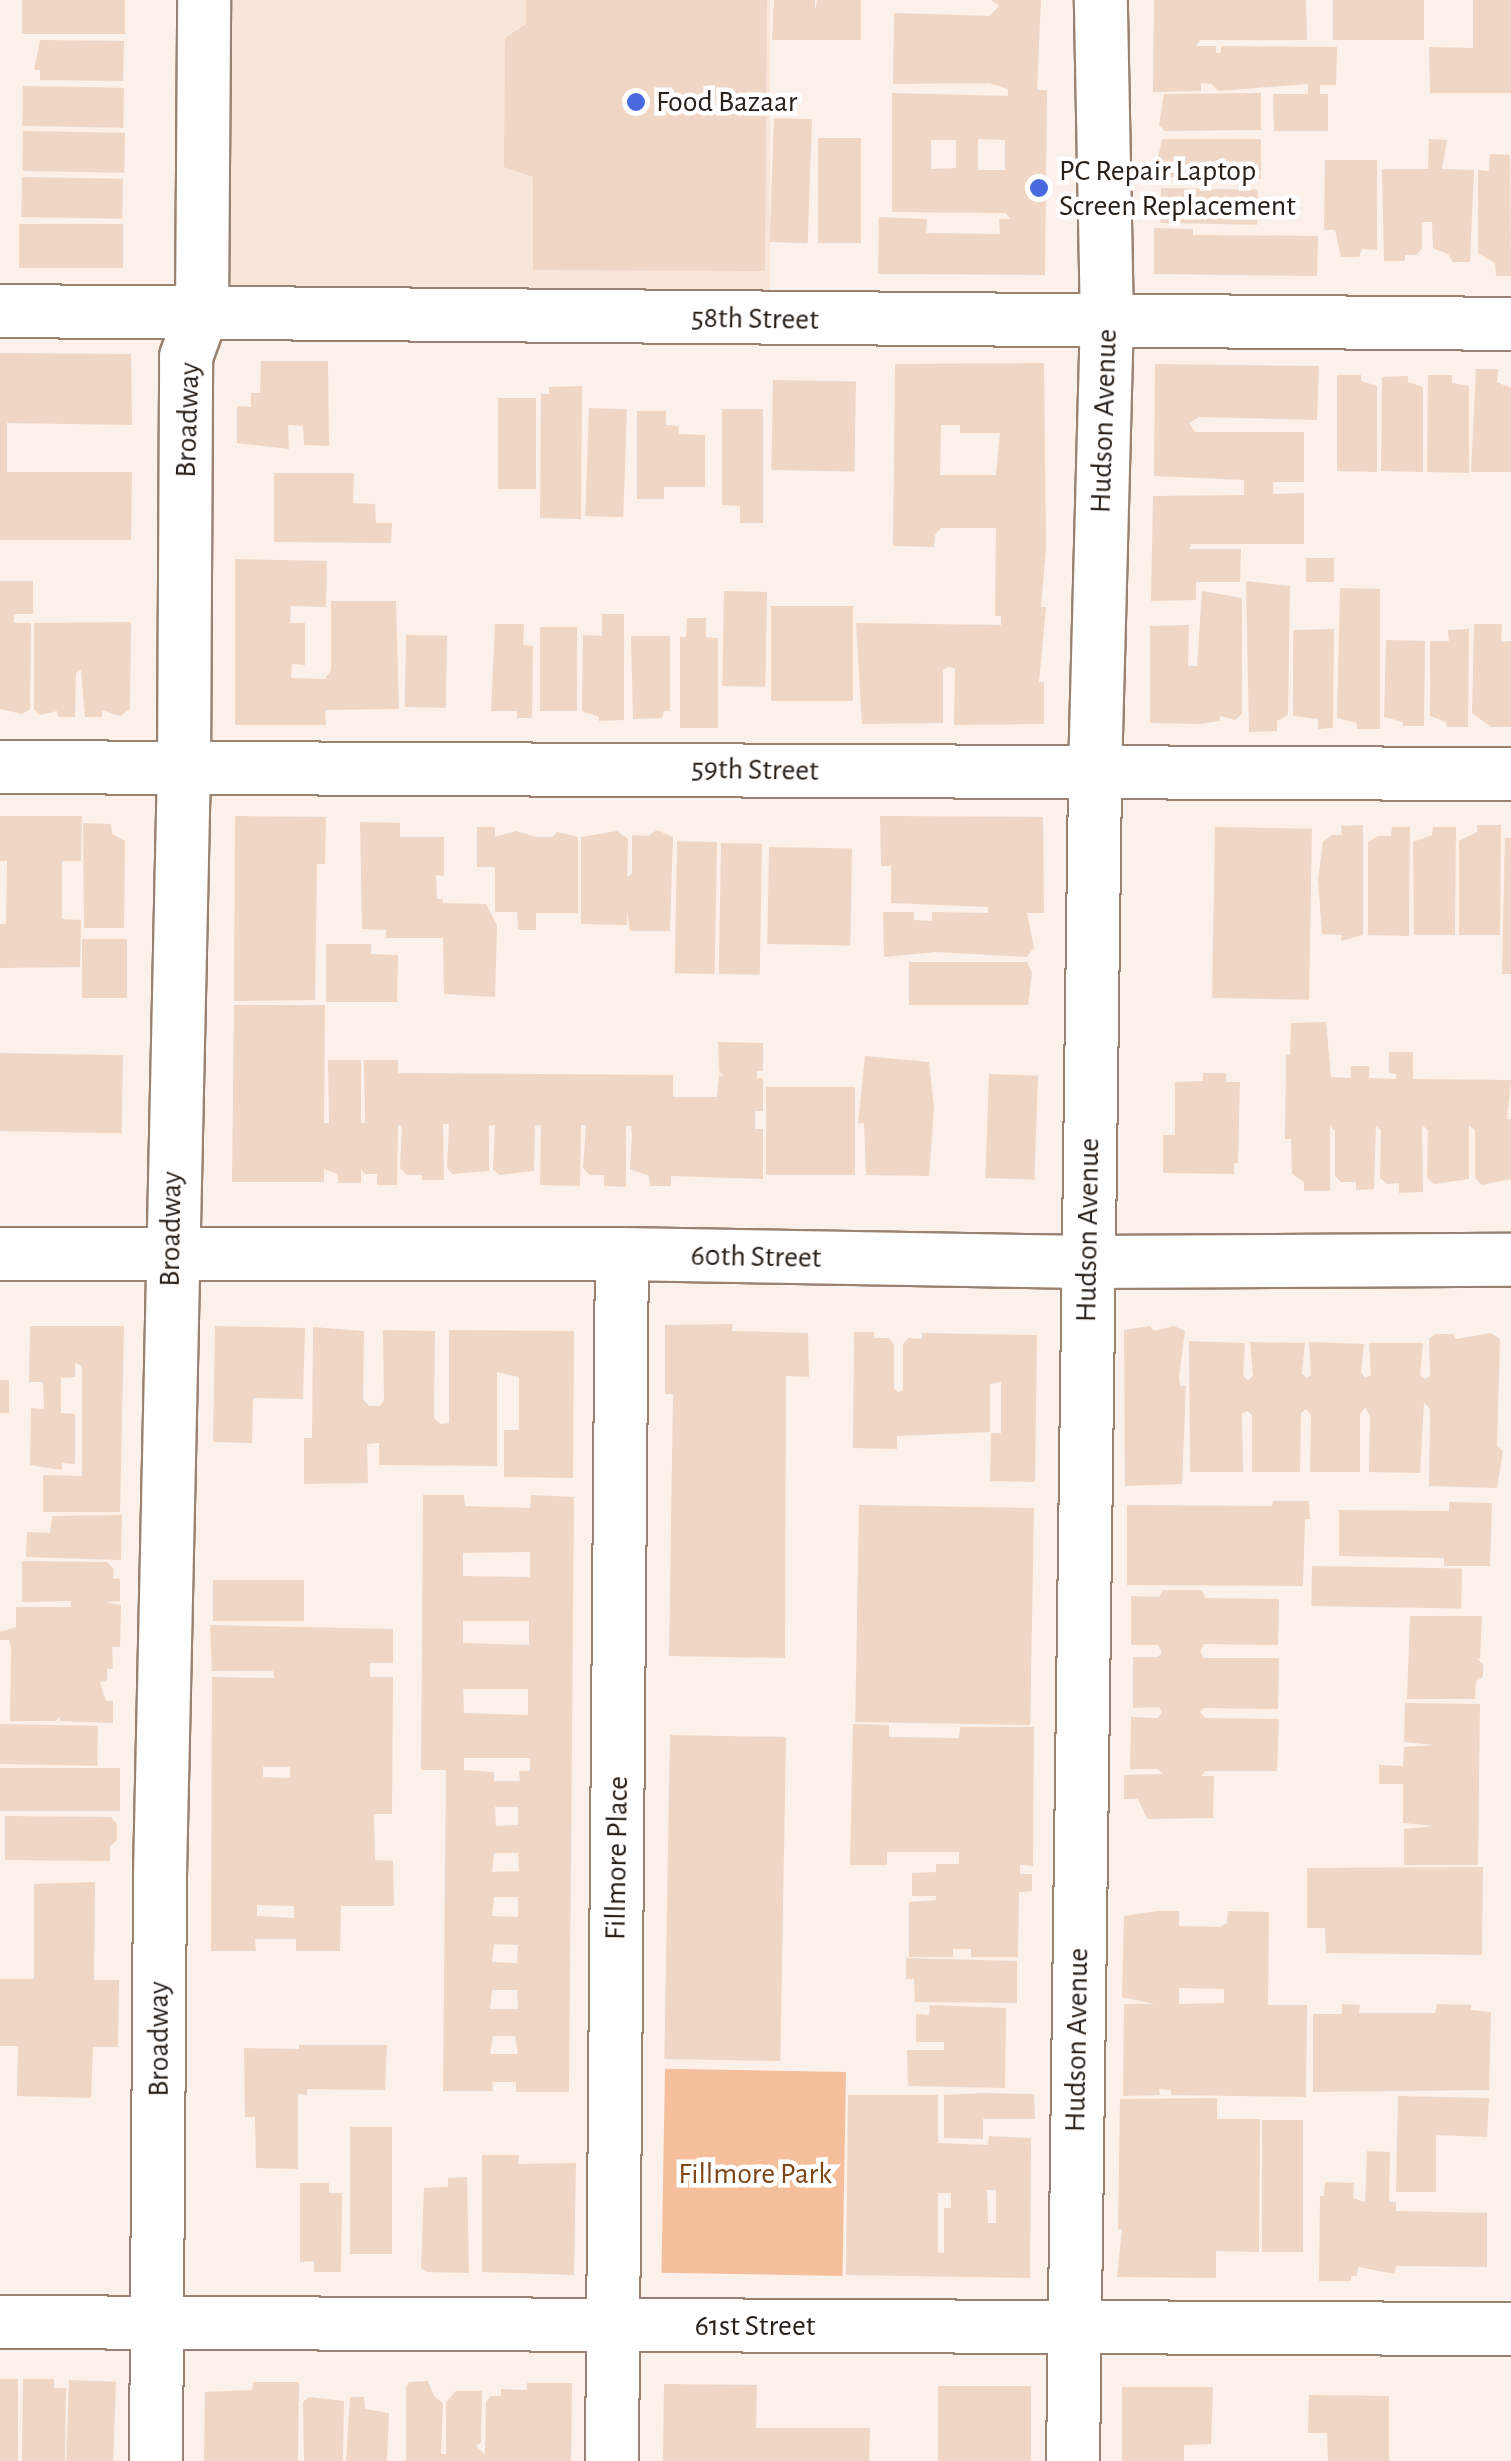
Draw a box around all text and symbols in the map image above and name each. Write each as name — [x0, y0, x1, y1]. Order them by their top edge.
place label: Food Bazaar — [656, 84, 797, 120]
marker: Food Bazaar — [625, 91, 647, 113]
place label: PC Repair Laptop Screen Replacement — [1059, 153, 1296, 224]
marker: PC Repair Laptop Screen Replacement — [1028, 177, 1050, 199]
street label: 58th Street — [691, 300, 819, 338]
street label: Hudson Avenue — [1083, 328, 1125, 514]
street label: Broadway — [168, 362, 208, 478]
street label: 59th Street — [691, 751, 819, 789]
street label: Hudson Avenue — [1068, 1137, 1108, 1323]
street label: Broadway — [152, 1171, 190, 1287]
street label: 60th Street — [690, 1238, 822, 1276]
street label: Fillmore Place — [598, 1776, 636, 1940]
street label: Hudson Avenue — [1057, 1947, 1097, 2133]
street label: Broadway — [141, 1981, 177, 2097]
park label: Fillmore Park — [678, 2156, 832, 2192]
street label: 61st Street — [695, 2308, 815, 2344]

